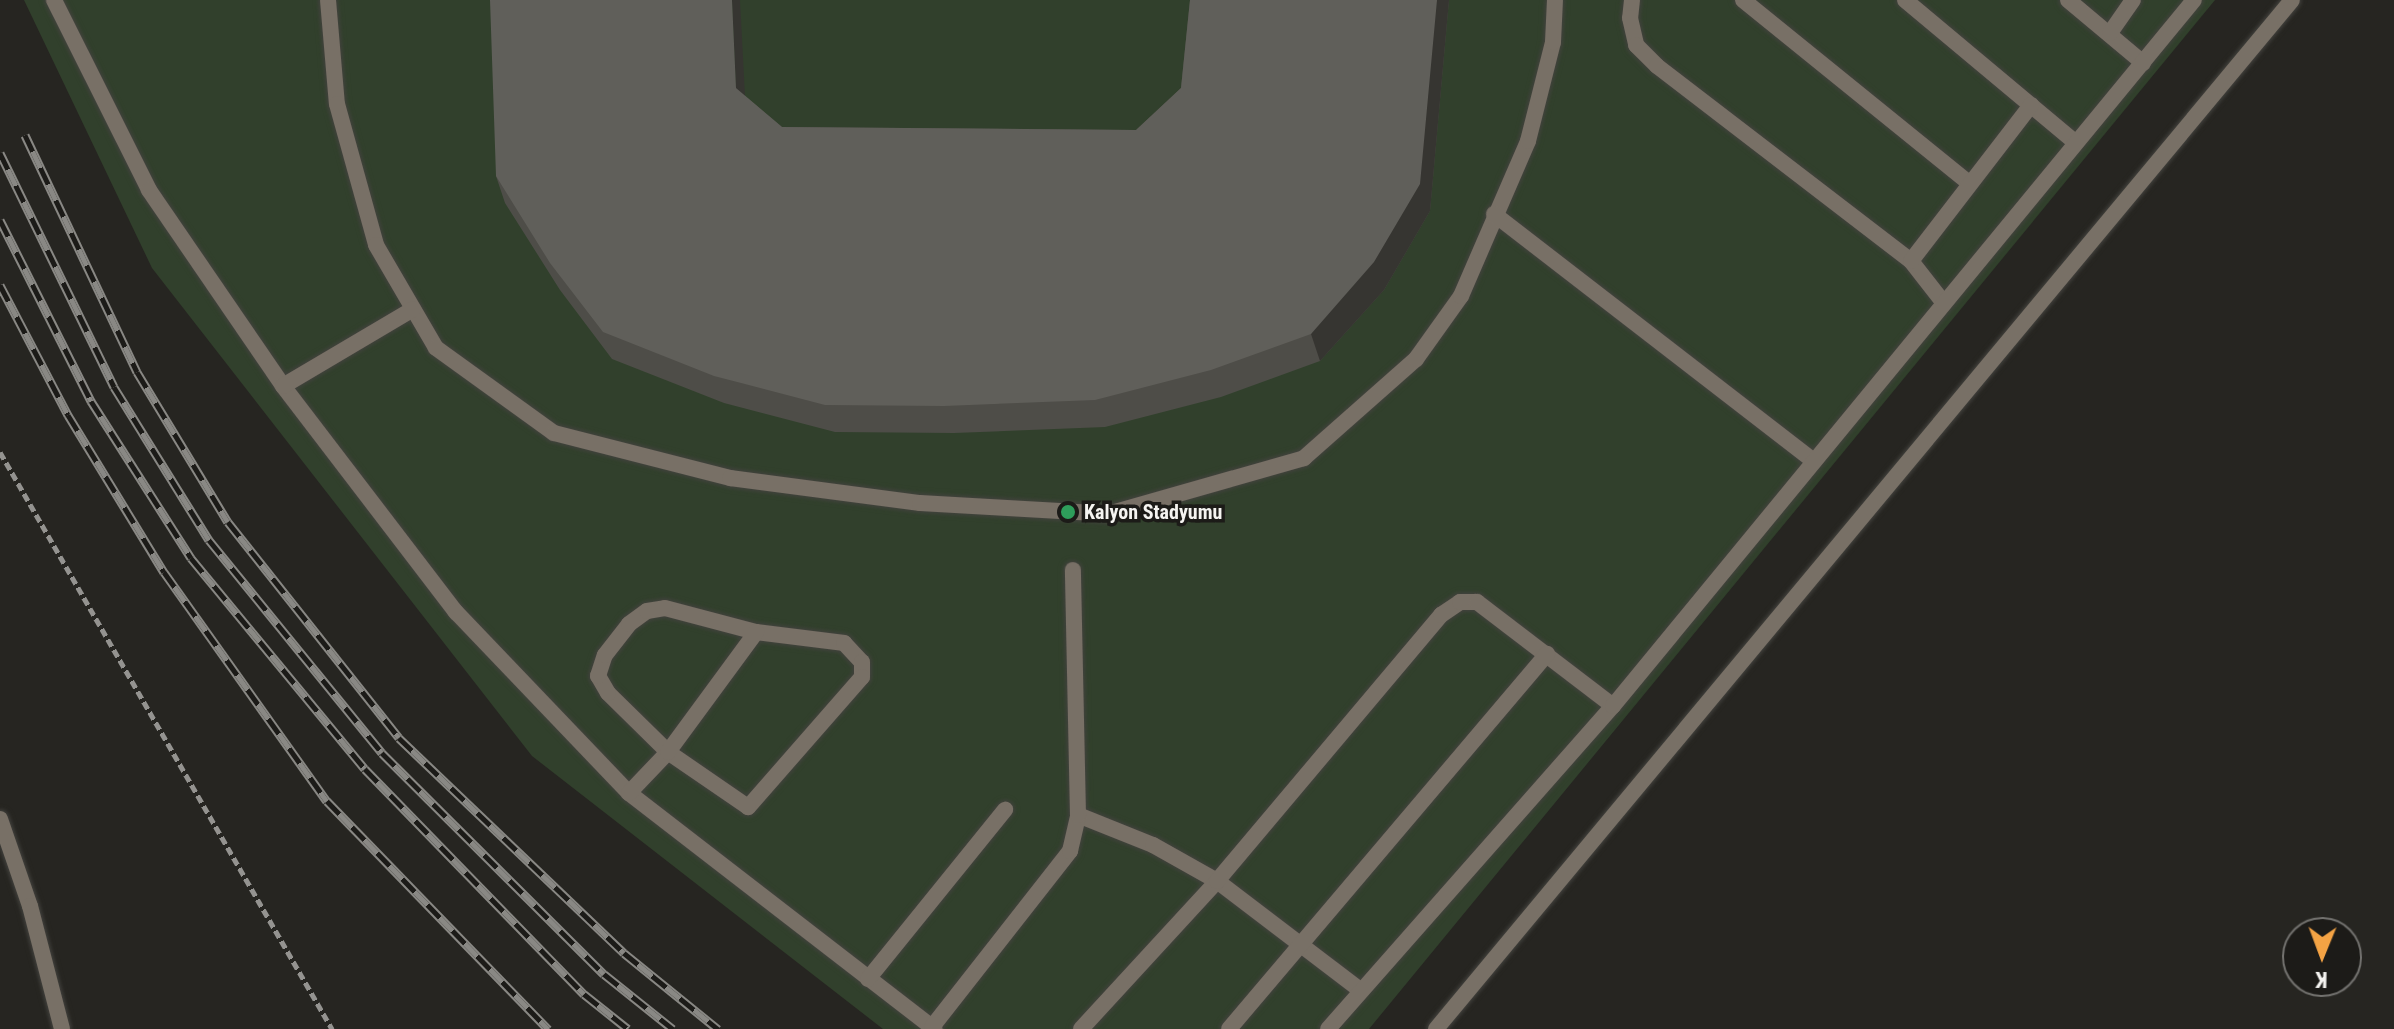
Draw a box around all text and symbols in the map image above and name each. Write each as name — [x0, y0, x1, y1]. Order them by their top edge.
place label: Kalyon Stadyumu — [1084, 500, 1222, 524]
marker: Kalyon Stadyumu — [1059, 503, 1077, 521]
north arrow — [2282, 917, 2362, 997]
text: K — [2315, 967, 2328, 992]

